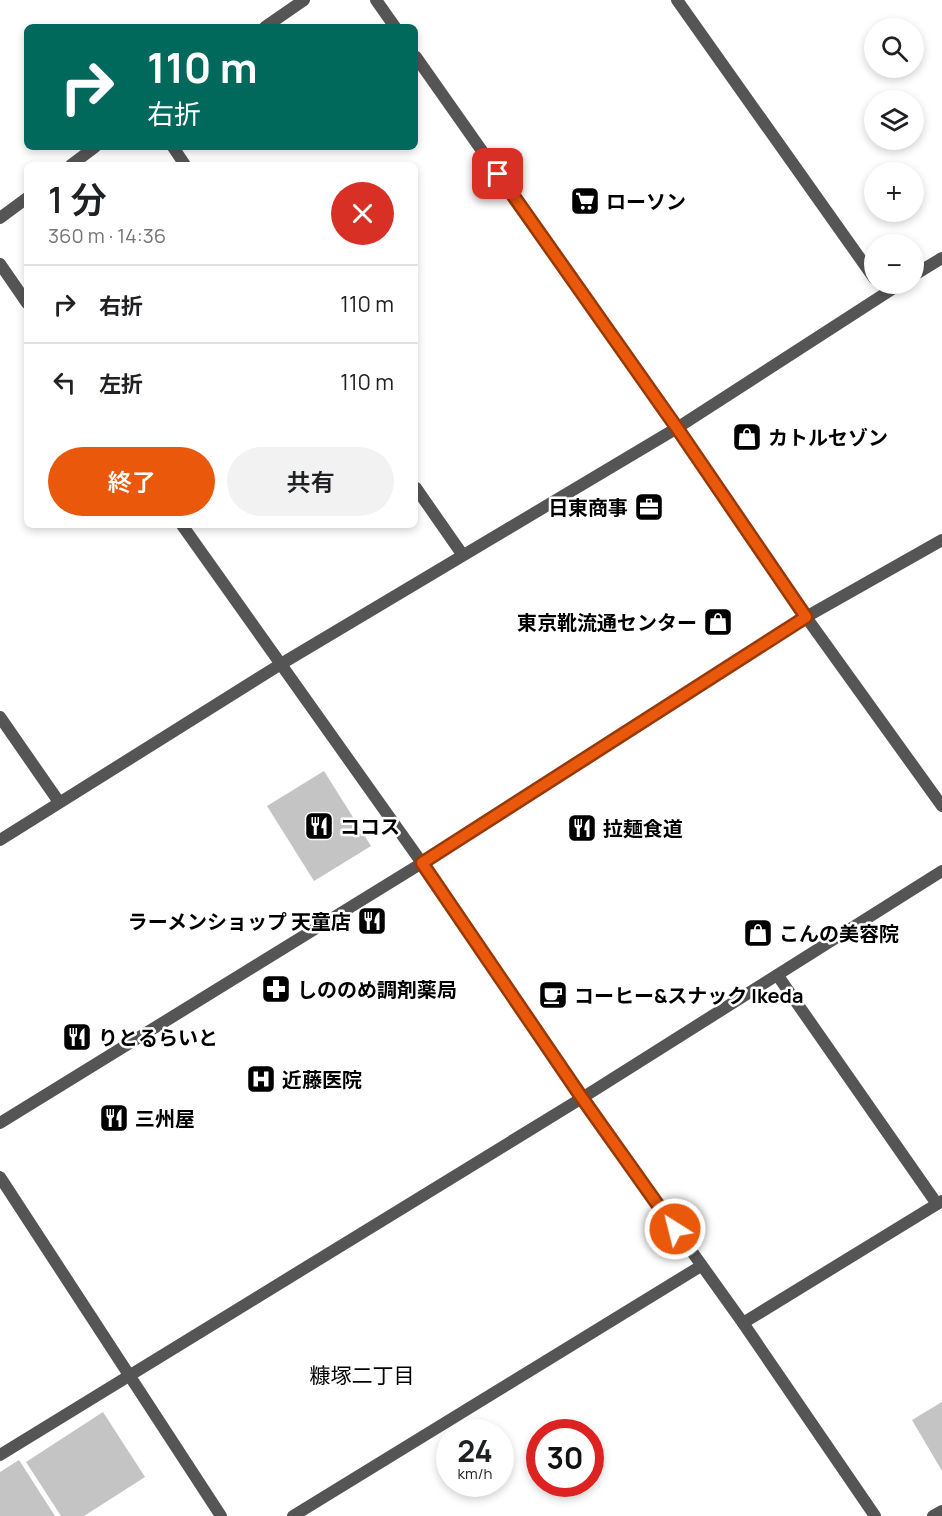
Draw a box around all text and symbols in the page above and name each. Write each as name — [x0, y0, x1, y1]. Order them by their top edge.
map controls — [864, 18, 924, 294]
button: search — [864, 18, 924, 78]
text: 110 m — [147, 38, 258, 96]
icon: right — [48, 48, 126, 126]
button: layers — [864, 90, 924, 150]
text: 右折 — [147, 95, 201, 132]
pin — [472, 148, 523, 199]
icon: arrive — [481, 157, 514, 190]
button: + — [864, 162, 924, 222]
text: 1 分 — [48, 175, 106, 224]
button: close — [331, 182, 394, 245]
supermarket icon: ローソン — [569, 185, 601, 217]
place label: ローソン — [606, 188, 686, 215]
text: 360 m · 14:36 — [48, 222, 166, 249]
button: − — [864, 234, 924, 294]
icon: right — [48, 288, 81, 321]
text: 110 m — [340, 289, 394, 319]
text: 右折 — [99, 291, 143, 321]
icon: left — [48, 366, 81, 399]
text: 110 m — [340, 367, 394, 397]
text: 左折 — [99, 369, 143, 399]
shop icon: カトルセゾン — [731, 421, 763, 453]
place label: カトルセゾン — [768, 424, 888, 451]
button: 終了 — [48, 447, 215, 516]
button: 共有 — [227, 447, 394, 516]
office icon: 日東商事 — [633, 491, 665, 523]
place label: 日東商事 — [548, 494, 628, 521]
shop icon: 東京靴流通センター — [702, 606, 734, 638]
place label: 東京靴流通センター — [517, 609, 697, 636]
restaurant icon: ココス — [303, 810, 335, 842]
restaurant icon: 拉麺食道 — [566, 812, 598, 844]
place label: ココス — [340, 813, 400, 840]
place label: 拉麺食道 — [603, 815, 683, 842]
restaurant icon: ラーメンショップ 天童店 — [356, 905, 388, 937]
place label: ラーメンショップ 天童店 — [128, 908, 351, 935]
shop icon: こんの美容院 — [742, 917, 774, 949]
place label: こんの美容院 — [779, 920, 899, 947]
pharmacy icon: しののめ調剤薬局 — [260, 973, 292, 1005]
place label: しののめ調剤薬局 — [297, 976, 457, 1003]
cafe icon: コーヒー&スナック Ikeda — [537, 979, 569, 1011]
place label: コーヒー&スナック Ikeda — [574, 982, 803, 1009]
restaurant icon: りとるらいと — [61, 1021, 93, 1053]
place label: りとるらいと — [98, 1024, 218, 1051]
hospital icon: 近藤医院 — [245, 1063, 277, 1095]
place label: 近藤医院 — [282, 1066, 362, 1093]
restaurant icon: 三州屋 — [98, 1102, 130, 1134]
place label: 三州屋 — [135, 1105, 195, 1132]
position arrow — [643, 1197, 707, 1261]
district label: 糠塚二丁目 — [310, 1361, 415, 1389]
speed limit sign: 30 — [526, 1419, 604, 1497]
text: 24 — [457, 1430, 493, 1471]
text: km/h — [458, 1463, 492, 1484]

